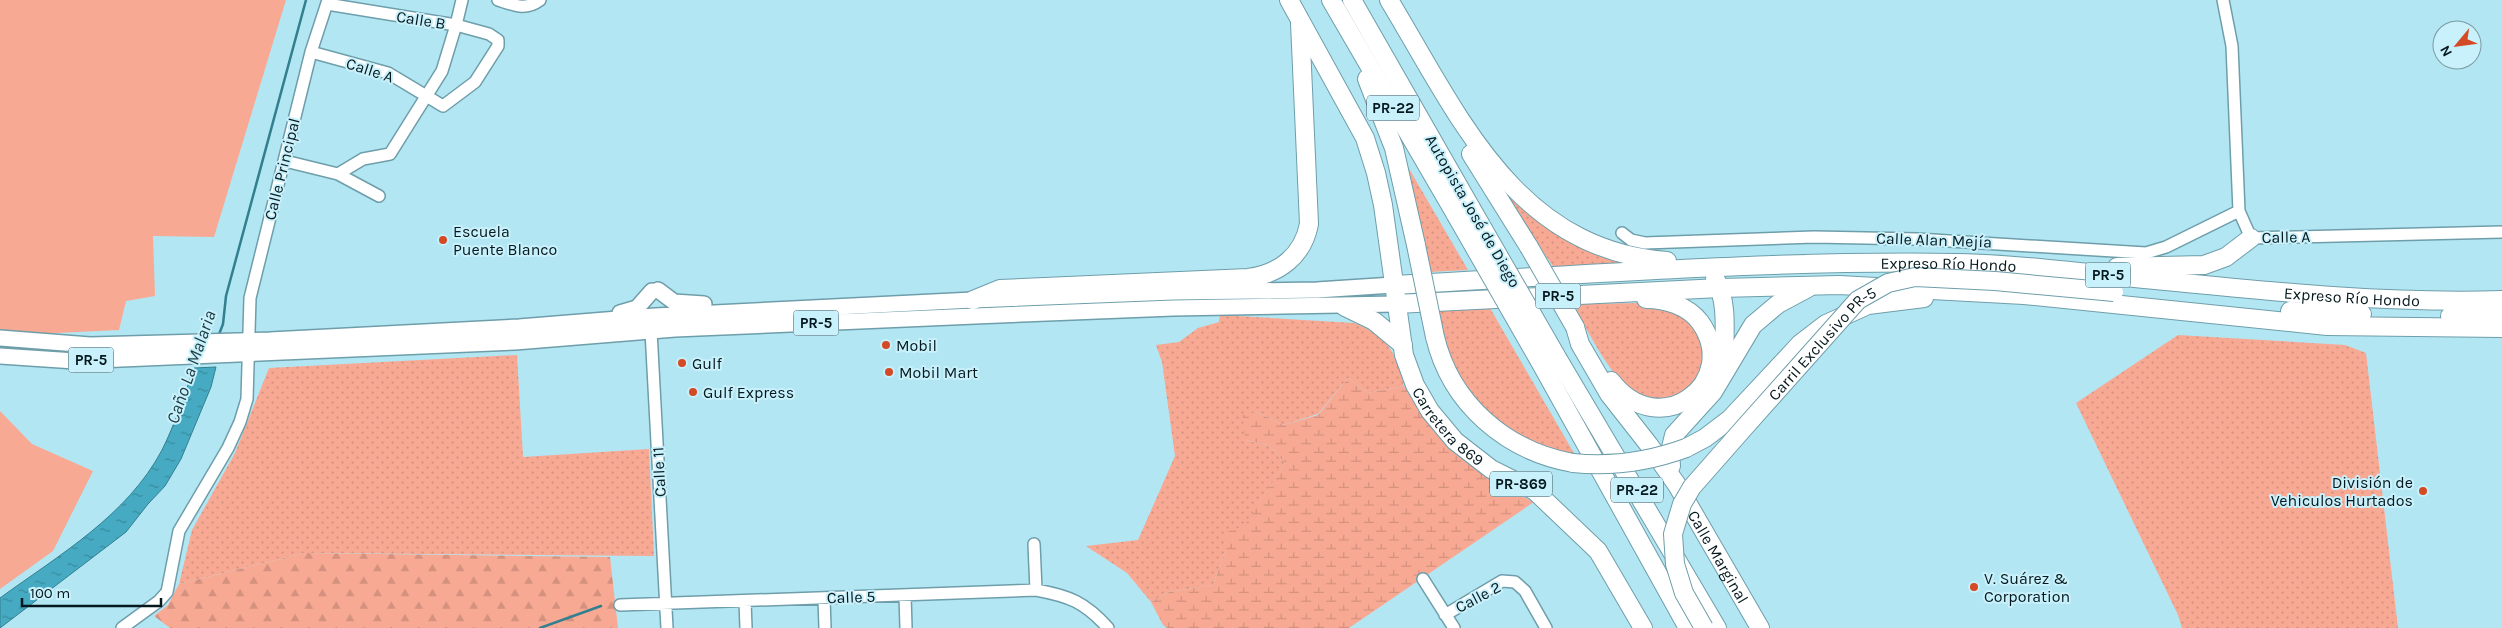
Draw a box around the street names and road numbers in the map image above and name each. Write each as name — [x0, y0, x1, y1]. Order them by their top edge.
street label: Calle B — [395, 7, 447, 33]
street label: Calle A — [344, 53, 396, 87]
road number: PR-22 — [1367, 96, 1419, 120]
street label: Calle Principal — [260, 116, 304, 222]
street label: Autopista José de Diego — [1421, 131, 1525, 291]
street label: Calle A — [2261, 227, 2311, 247]
street label: Calle Alan Mejía — [1876, 228, 1992, 252]
street label: Expreso Río Hondo — [1880, 253, 2017, 275]
road number: PR-5 — [2086, 262, 2130, 288]
street label: Carril Exclusivo PR-5 — [1764, 282, 1879, 404]
street label: Expreso Río Hondo — [2283, 283, 2420, 310]
road number: PR-5 — [1536, 284, 1580, 308]
road number: PR-5 — [794, 310, 838, 336]
road number: PR-5 — [68, 348, 114, 372]
street label: Carretera 869 — [1409, 384, 1488, 470]
street label: Calle 11 — [648, 446, 670, 498]
road number: PR-869 — [1490, 472, 1552, 496]
road number: PR-22 — [1611, 478, 1663, 502]
street label: Calle Marginal — [1684, 507, 1753, 607]
street label: Calle 2 — [1452, 577, 1504, 617]
street label: Calle 5 — [826, 587, 876, 607]

